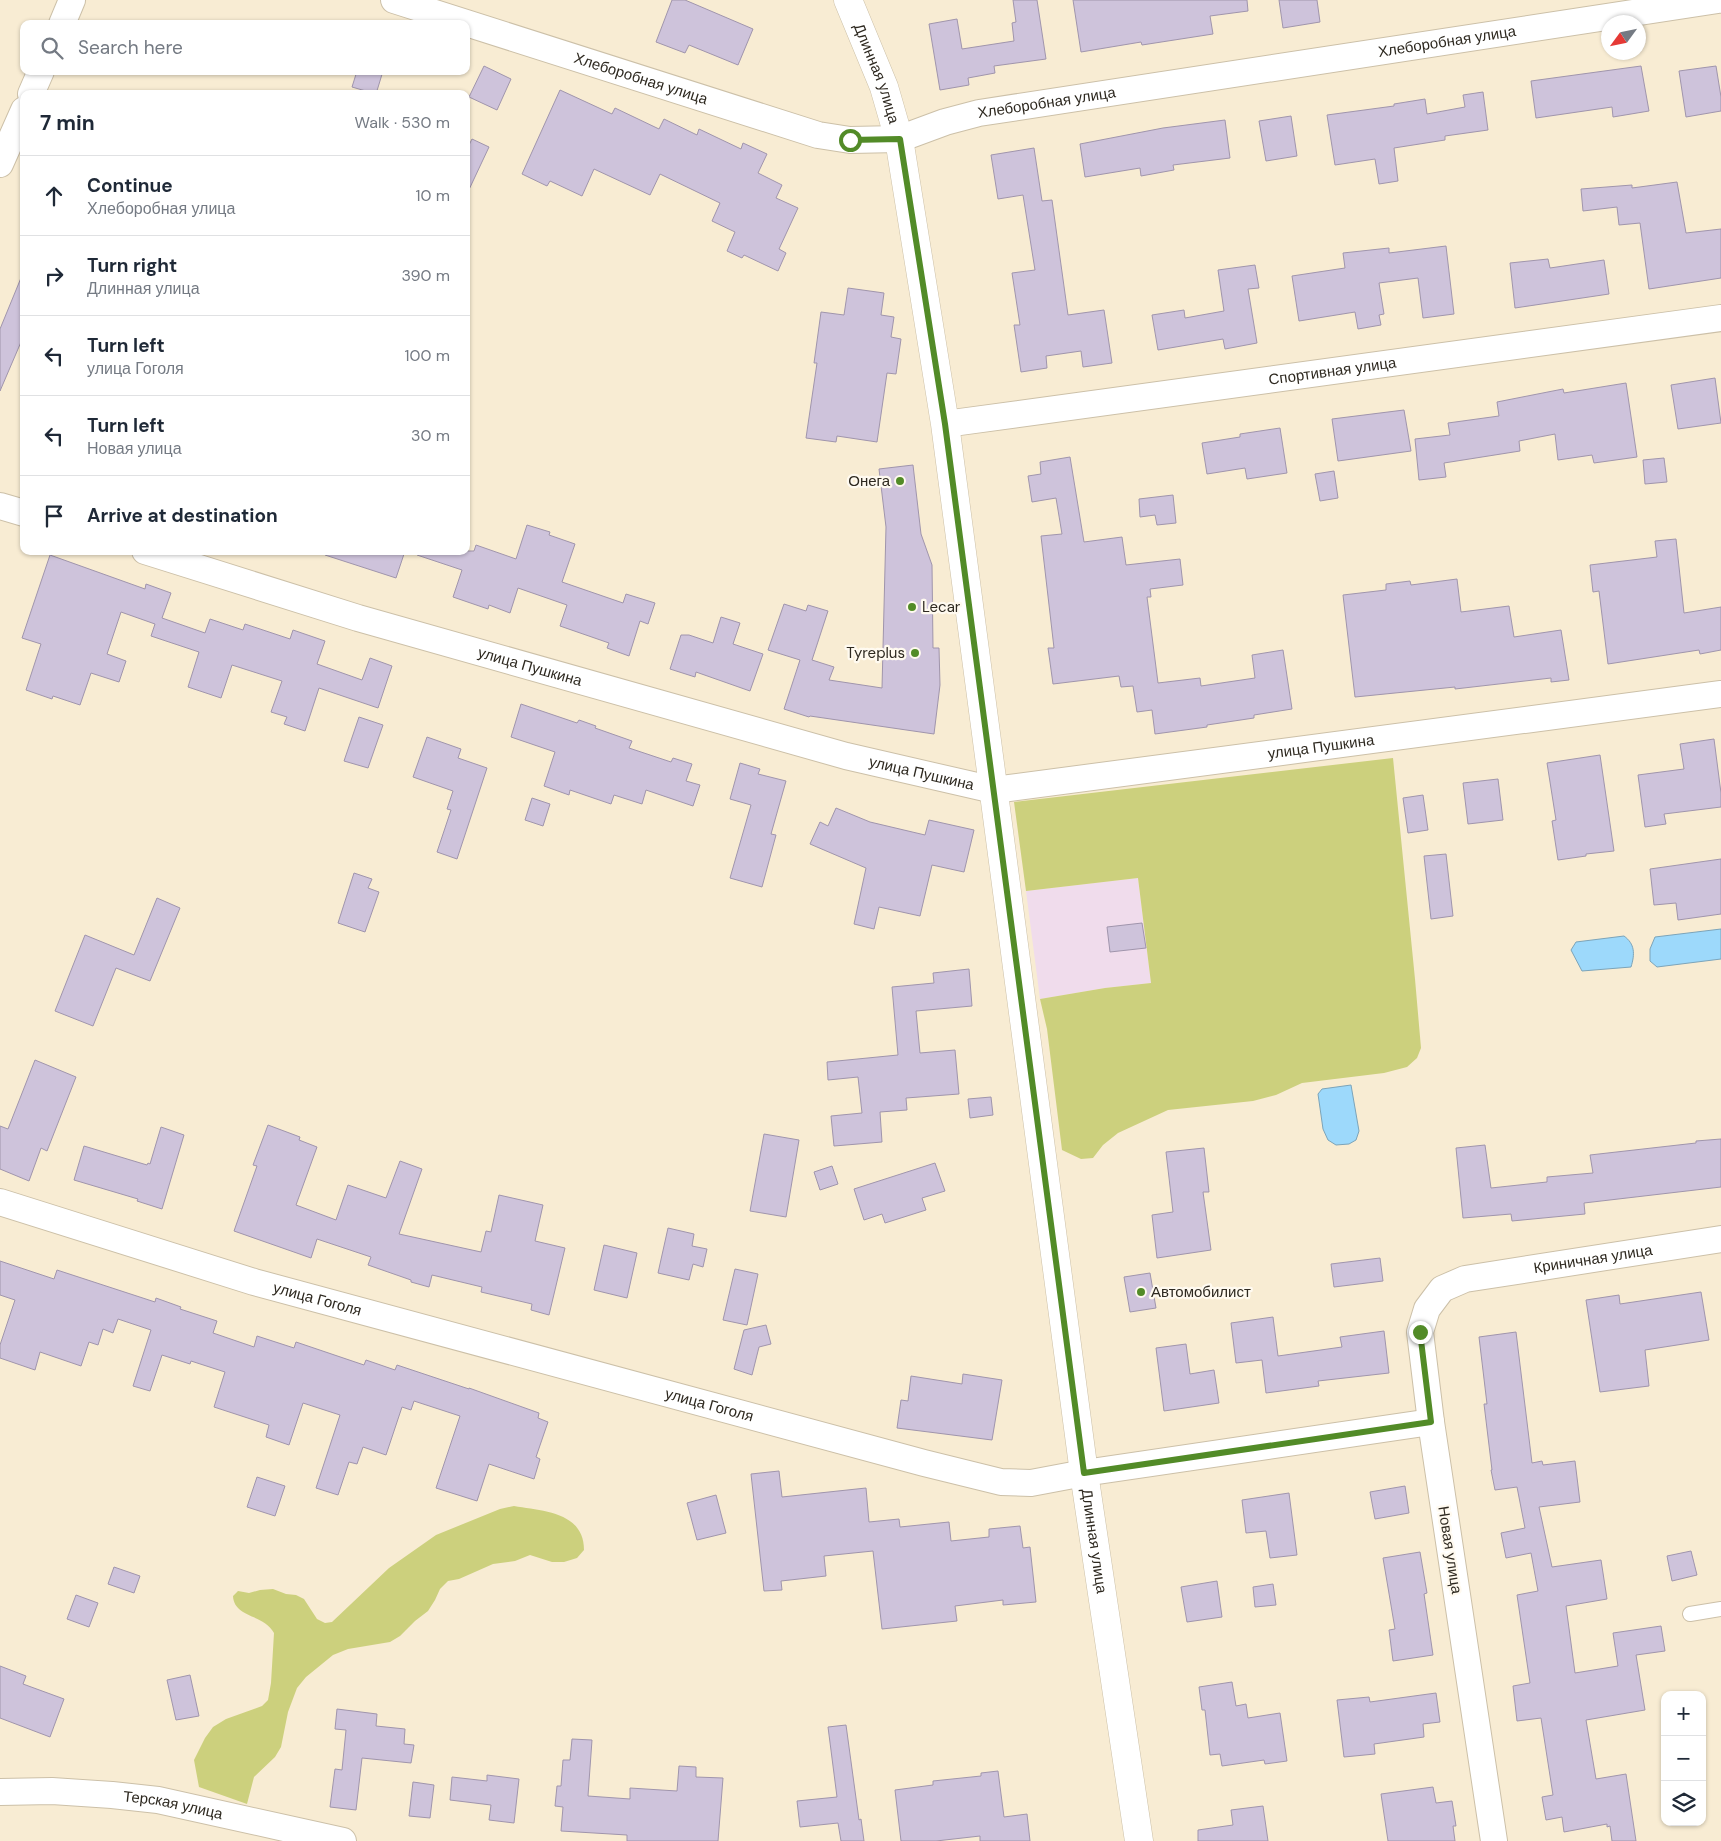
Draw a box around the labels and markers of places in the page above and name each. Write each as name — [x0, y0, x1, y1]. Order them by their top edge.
place label: Онега — [848, 471, 891, 491]
marker: Онега — [894, 475, 906, 487]
place label: Lecar — [922, 597, 961, 617]
marker: Lecar — [906, 601, 918, 613]
place label: Tyreplus — [846, 643, 905, 663]
marker: Tyreplus — [909, 647, 921, 659]
place label: Автомобилист — [1151, 1282, 1251, 1302]
marker: Автомобилист — [1135, 1286, 1147, 1298]

